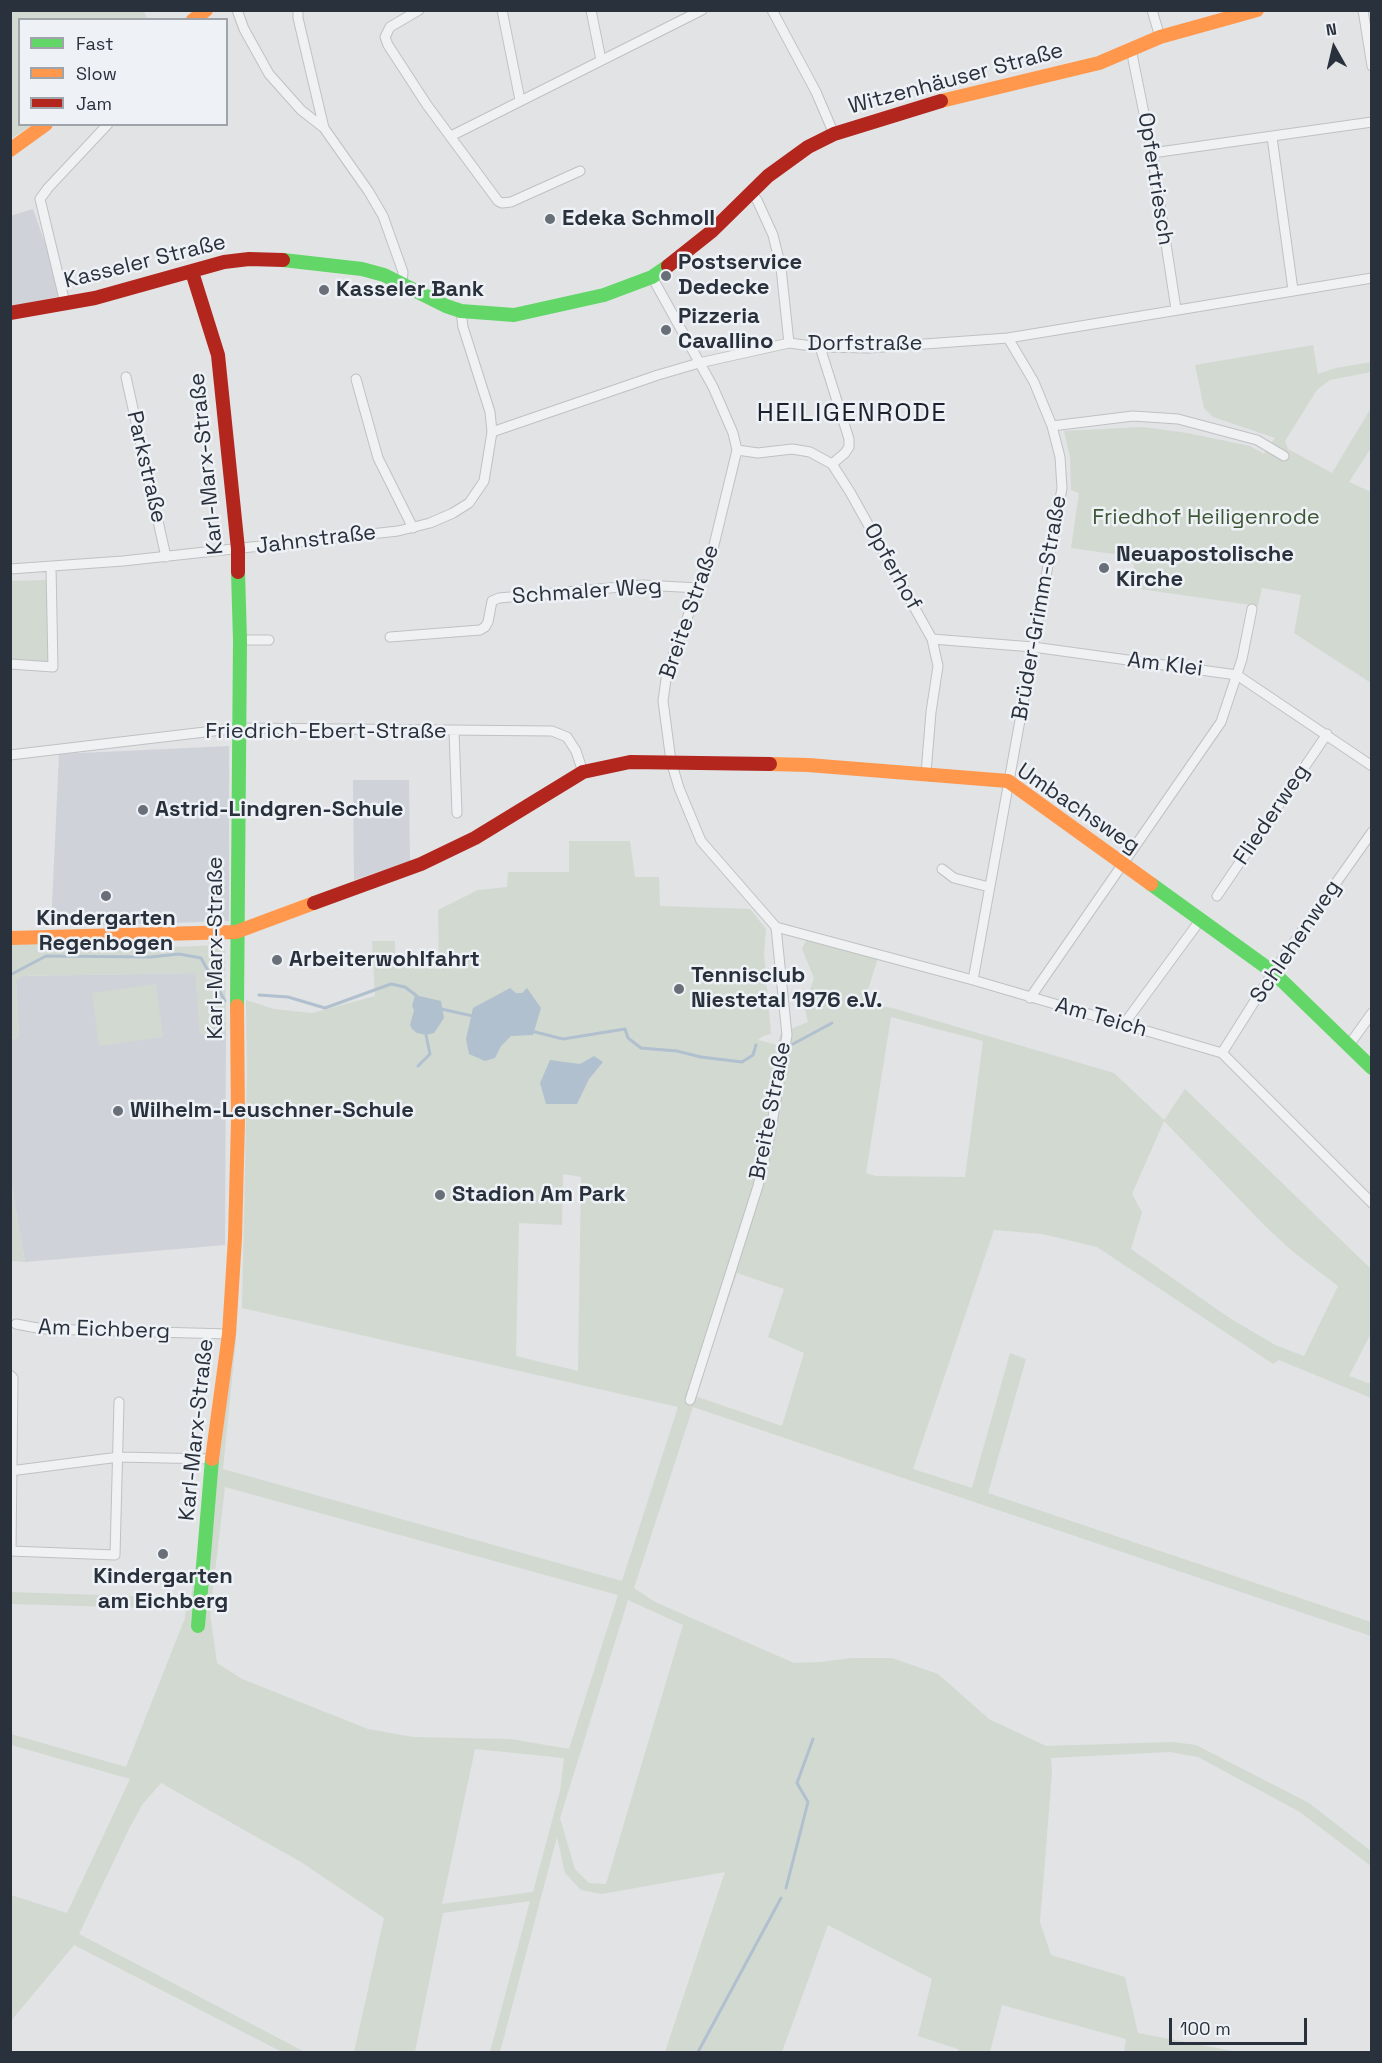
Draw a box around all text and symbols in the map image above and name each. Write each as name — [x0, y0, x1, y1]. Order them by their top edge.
legend — [18, 18, 228, 126]
north arrow — [1304, 18, 1364, 78]
text: N — [1325, 19, 1338, 41]
text: Fast — [76, 32, 113, 55]
street label: Witzenhäuser Straße — [846, 38, 1066, 120]
text: Slow — [76, 62, 117, 85]
text: Jam — [76, 92, 112, 115]
street label: Opfertriesch — [1131, 111, 1179, 247]
place label: Edeka Schmoll — [562, 206, 715, 232]
marker: Edeka Schmoll — [543, 212, 557, 226]
street label: Kasseler Straße — [61, 229, 229, 295]
place label: Postservice Dedecke — [678, 250, 802, 302]
marker: Postservice Dedecke — [659, 269, 673, 283]
place label: Kasseler Bank — [336, 277, 484, 303]
marker: Kasseler Bank — [317, 283, 331, 297]
place label: Pizzeria Cavallino — [678, 304, 773, 356]
marker: Pizzeria Cavallino — [659, 323, 673, 337]
street label: Dorfstraße — [808, 331, 922, 357]
street label: Karl-Marx-Straße — [184, 372, 230, 556]
district label: HEILIGENRODE — [757, 398, 947, 430]
street label: Parkstraße — [120, 408, 172, 526]
street label: Brüder-Grimm-Straße — [1007, 493, 1073, 723]
park label: Friedhof Heiligenrode — [1092, 505, 1320, 531]
street label: Opferhof — [857, 519, 927, 615]
street label: Jahnstraße — [254, 520, 378, 560]
street label: Breite Straße — [655, 541, 725, 683]
place label: Neuapostolische Kirche — [1116, 542, 1294, 594]
marker: Neuapostolische Kirche — [1097, 561, 1111, 575]
street label: Schmaler Weg — [511, 574, 663, 610]
street label: Am Klei — [1126, 647, 1204, 683]
street label: Friedrich-Ebert-Straße — [205, 719, 447, 745]
street label: Umbachsweg — [1011, 758, 1145, 860]
street label: Fliederweg — [1229, 760, 1315, 870]
place label: Astrid-Lindgren-Schule — [155, 797, 404, 823]
marker: Astrid-Lindgren-Schule — [136, 803, 150, 817]
street label: Karl-Marx-Straße — [203, 857, 229, 1039]
street label: Schlehenweg — [1245, 875, 1347, 1009]
marker: Kindergarten Regenbogen — [99, 889, 113, 903]
place label: Kindergarten Regenbogen — [36, 906, 176, 957]
place label: Arbeiterwohlfahrt — [289, 947, 480, 973]
marker: Arbeiterwohlfahrt — [270, 953, 284, 967]
place label: Tennisclub Niestetal 1976 e.V. — [691, 963, 883, 1014]
marker: Tennisclub Niestetal 1976 e.V. — [672, 982, 686, 996]
street label: Am Teich — [1052, 992, 1150, 1044]
street label: Breite Straße — [745, 1040, 797, 1182]
place label: Wilhelm-Leuschner-Schule — [130, 1098, 414, 1124]
marker: Wilhelm-Leuschner-Schule — [111, 1104, 125, 1118]
place label: Stadion Am Park — [452, 1182, 626, 1208]
marker: Stadion Am Park — [433, 1188, 447, 1202]
street label: Am Eichberg — [38, 1315, 170, 1345]
street label: Karl-Marx-Straße — [174, 1338, 220, 1522]
marker: Kindergarten am Eichberg — [156, 1547, 170, 1561]
place label: Kindergarten am Eichberg — [93, 1564, 233, 1616]
scale bar — [1172, 2006, 1310, 2044]
text: 100 m — [1180, 2017, 1231, 2040]

